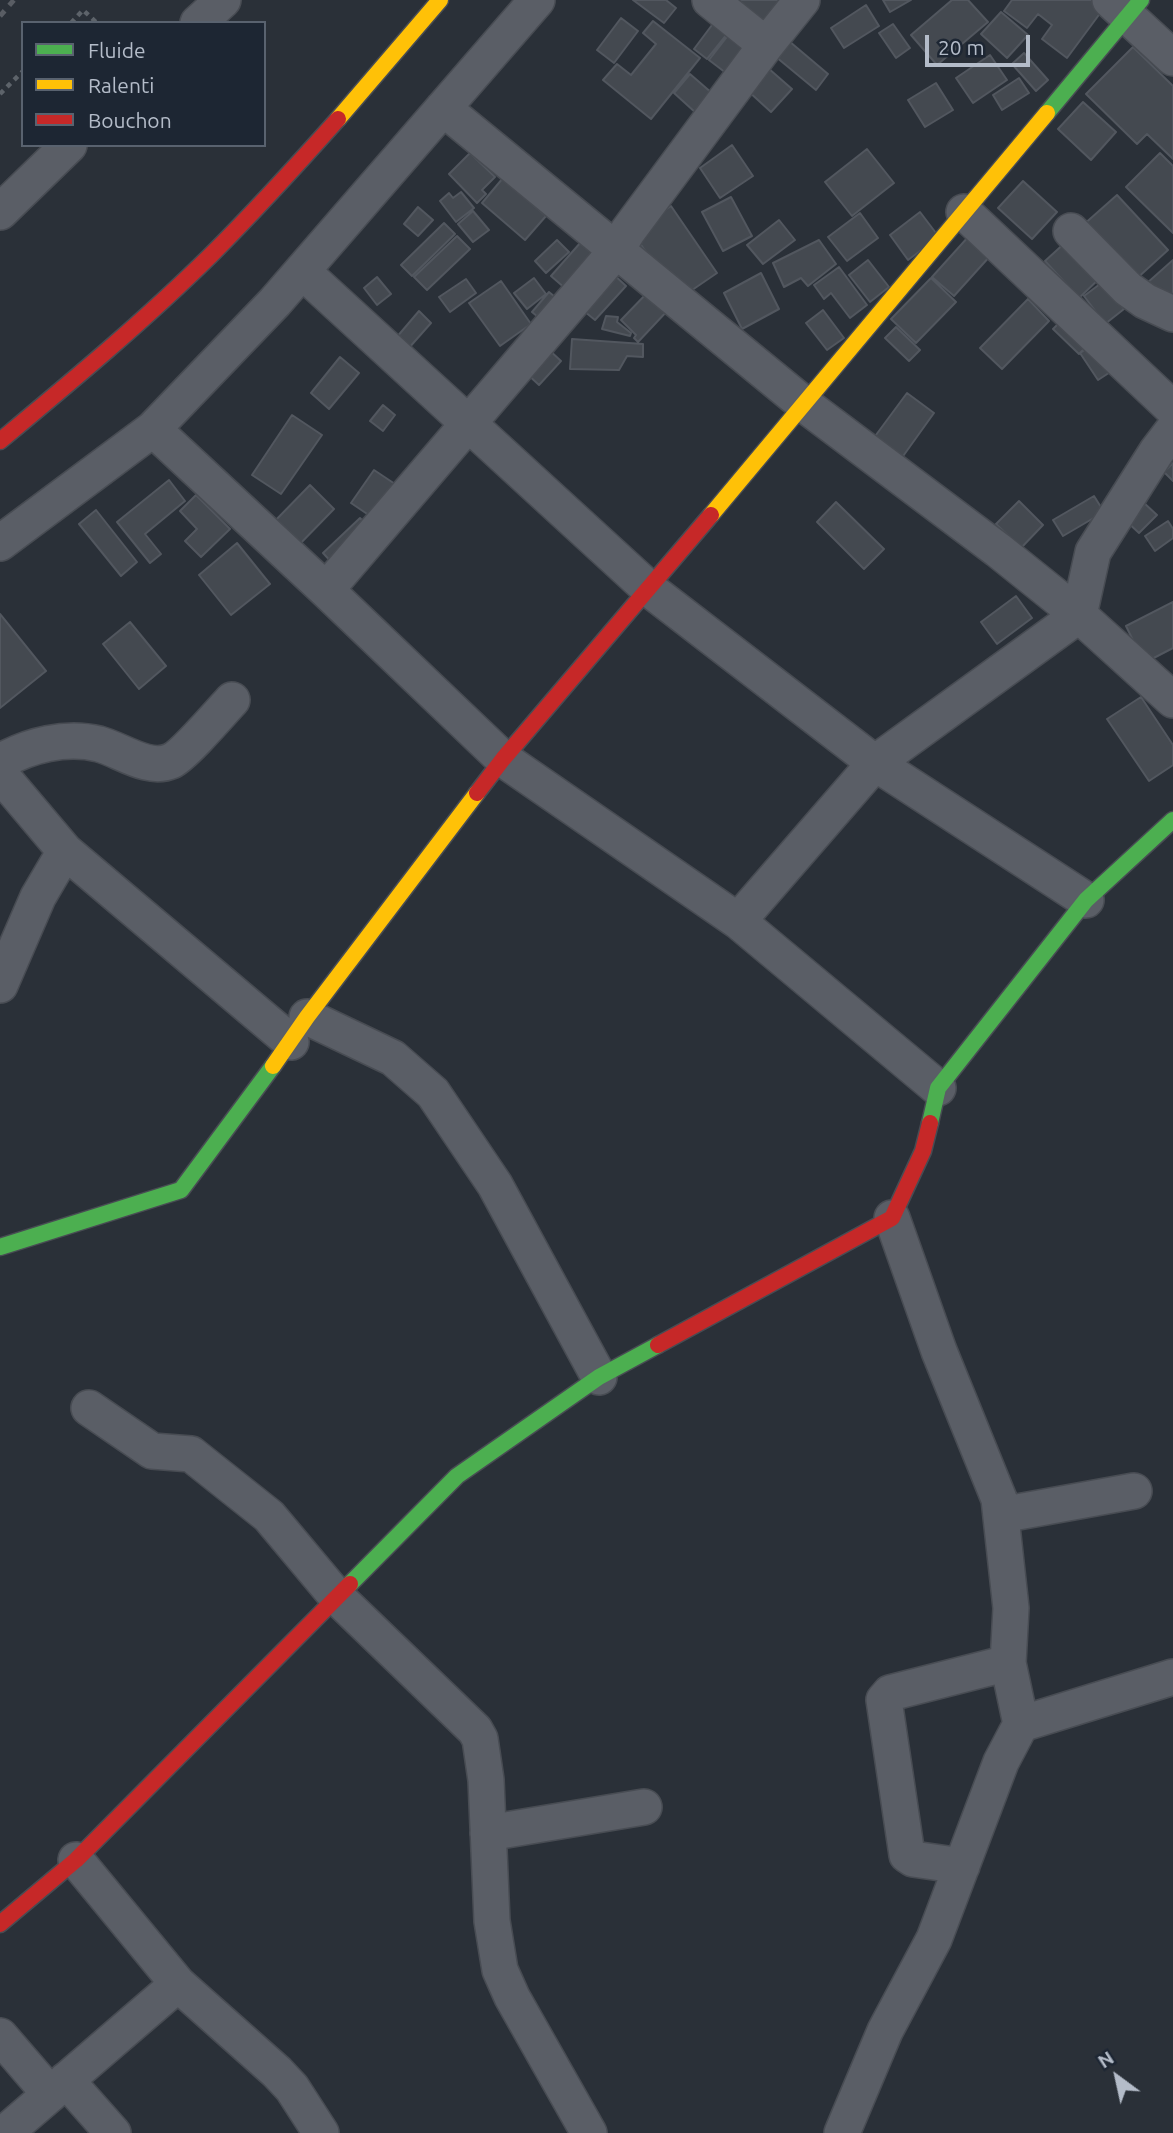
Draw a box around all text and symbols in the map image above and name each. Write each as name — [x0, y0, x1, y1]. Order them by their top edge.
legend — [21, 21, 266, 147]
scale bar — [928, 21, 1033, 65]
text: 20 m — [938, 35, 985, 59]
text: Fluide — [88, 38, 146, 62]
text: Ralenti — [88, 73, 154, 97]
text: Bouchon — [88, 108, 172, 132]
north arrow — [1082, 2042, 1152, 2112]
text: N — [1094, 2046, 1118, 2072]

